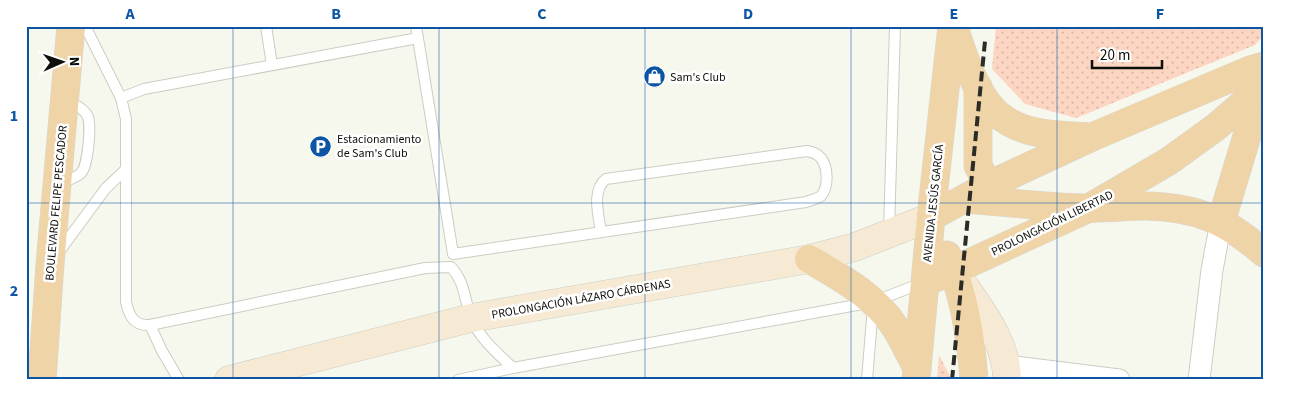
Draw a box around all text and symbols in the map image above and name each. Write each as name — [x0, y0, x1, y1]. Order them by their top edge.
text: A — [124, 3, 135, 25]
text: B — [331, 3, 341, 25]
text: C — [537, 3, 547, 25]
text: D — [743, 3, 753, 25]
text: E — [950, 3, 958, 25]
text: F — [1156, 3, 1164, 25]
north arrow — [38, 38, 88, 88]
scale bar — [1092, 38, 1162, 70]
text: 20 m — [1100, 45, 1130, 66]
text: N — [64, 57, 84, 67]
shop icon: Sam's Club — [642, 65, 666, 89]
place label: Sam's Club — [670, 69, 726, 86]
text: 1 — [10, 105, 18, 127]
street label: BOULEVARD FELIPE PESCADOR — [41, 124, 72, 281]
place label: Estacionamiento de Sam's Club — [337, 131, 421, 162]
parking icon: Estacionamiento de Sam's Club — [309, 134, 333, 158]
street label: AVENIDA JESÚS GARCÍA — [919, 143, 948, 263]
street label: PROLONGACIÓN LIBERTAD — [988, 187, 1116, 260]
street label: PROLONGACIÓN LÁZARO CÁRDENAS — [490, 275, 672, 324]
text: 2 — [10, 280, 18, 302]

